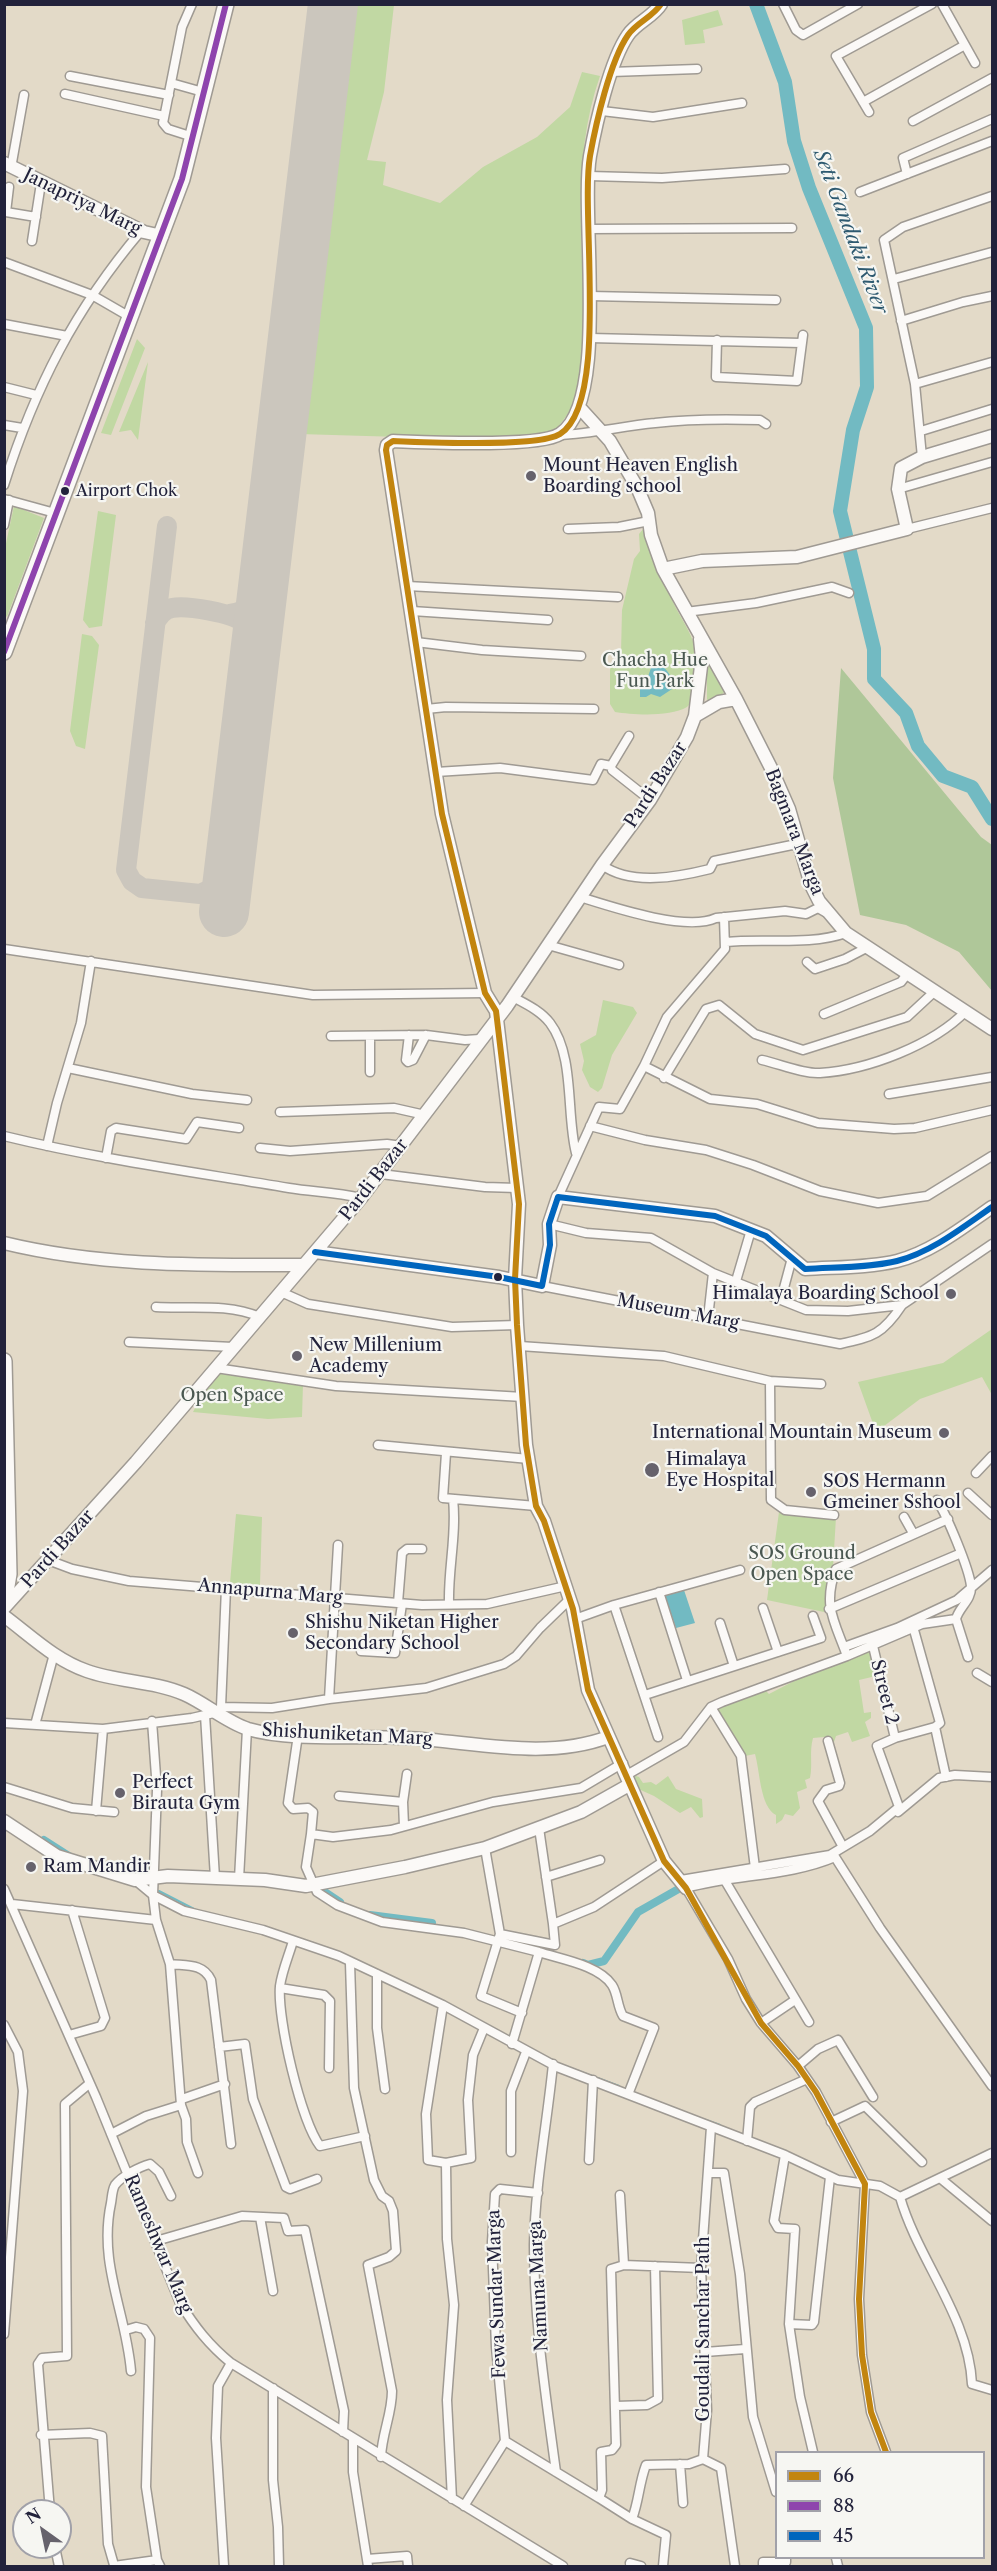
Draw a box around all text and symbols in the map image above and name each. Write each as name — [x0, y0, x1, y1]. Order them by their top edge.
water label: Seti Gandaki River — [808, 146, 892, 318]
street label: Janapriya Marg — [19, 164, 145, 240]
place label: Mount Heaven English Boarding school — [543, 455, 738, 498]
marker: Mount Heaven English Boarding school — [524, 469, 538, 483]
place label: Airport Chok — [76, 481, 177, 501]
marker: Airport Chok — [59, 485, 71, 497]
park label: Chacha Hue Fun Park — [602, 650, 708, 692]
street label: Pardi Bazar — [620, 738, 692, 832]
street label: Bagmara Marga — [760, 766, 828, 898]
street label: Pardi Bazar — [335, 1135, 413, 1225]
unlabelled marker — [492, 1271, 504, 1283]
place label: Himalaya Boarding School — [712, 1283, 939, 1305]
marker: Himalaya Boarding School — [944, 1287, 958, 1301]
street label: Museum Marg — [615, 1290, 741, 1334]
place label: New Millenium Academy — [309, 1335, 442, 1378]
marker: New Millenium Academy — [290, 1349, 304, 1363]
park label: Open Space — [180, 1385, 284, 1407]
place label: International Mountain Museum — [652, 1422, 932, 1444]
marker: International Mountain Museum — [937, 1426, 951, 1440]
place label: Himalaya Eye Hospital — [666, 1449, 774, 1492]
marker: Himalaya Eye Hospital — [643, 1461, 661, 1479]
place label: SOS Hermann Gmeiner Sshool — [823, 1471, 961, 1514]
marker: SOS Hermann Gmeiner Sshool — [804, 1485, 818, 1499]
street label: Pardi Bazar — [17, 1505, 99, 1593]
park label: SOS Ground Open Space — [748, 1543, 856, 1586]
street label: Annapurna Marg — [197, 1575, 343, 1609]
place label: Shishu Niketan Higher Secondary School — [305, 1612, 499, 1654]
marker: Shishu Niketan Higher Secondary School — [286, 1626, 300, 1640]
street label: Street 2 — [866, 1657, 902, 1727]
street label: Shishuniketan Marg — [261, 1720, 433, 1750]
place label: Perfect Birauta Gym — [132, 1772, 240, 1814]
marker: Perfect Birauta Gym — [113, 1786, 127, 1800]
place label: Ram Mandir — [43, 1856, 150, 1878]
marker: Ram Mandir — [24, 1860, 38, 1874]
street label: Rameshwar Marg — [119, 2171, 197, 2317]
street label: Fewa Sundar Marga — [483, 2209, 511, 2379]
street label: Namuna Marga — [525, 2220, 553, 2352]
street label: Goudali Sanchar Path — [693, 2236, 715, 2422]
legend — [775, 2451, 985, 2559]
text: 66 — [833, 2465, 854, 2487]
text: 88 — [833, 2495, 854, 2517]
north arrow — [12, 2499, 72, 2559]
text: N — [22, 2503, 45, 2528]
text: 45 — [833, 2525, 853, 2547]

